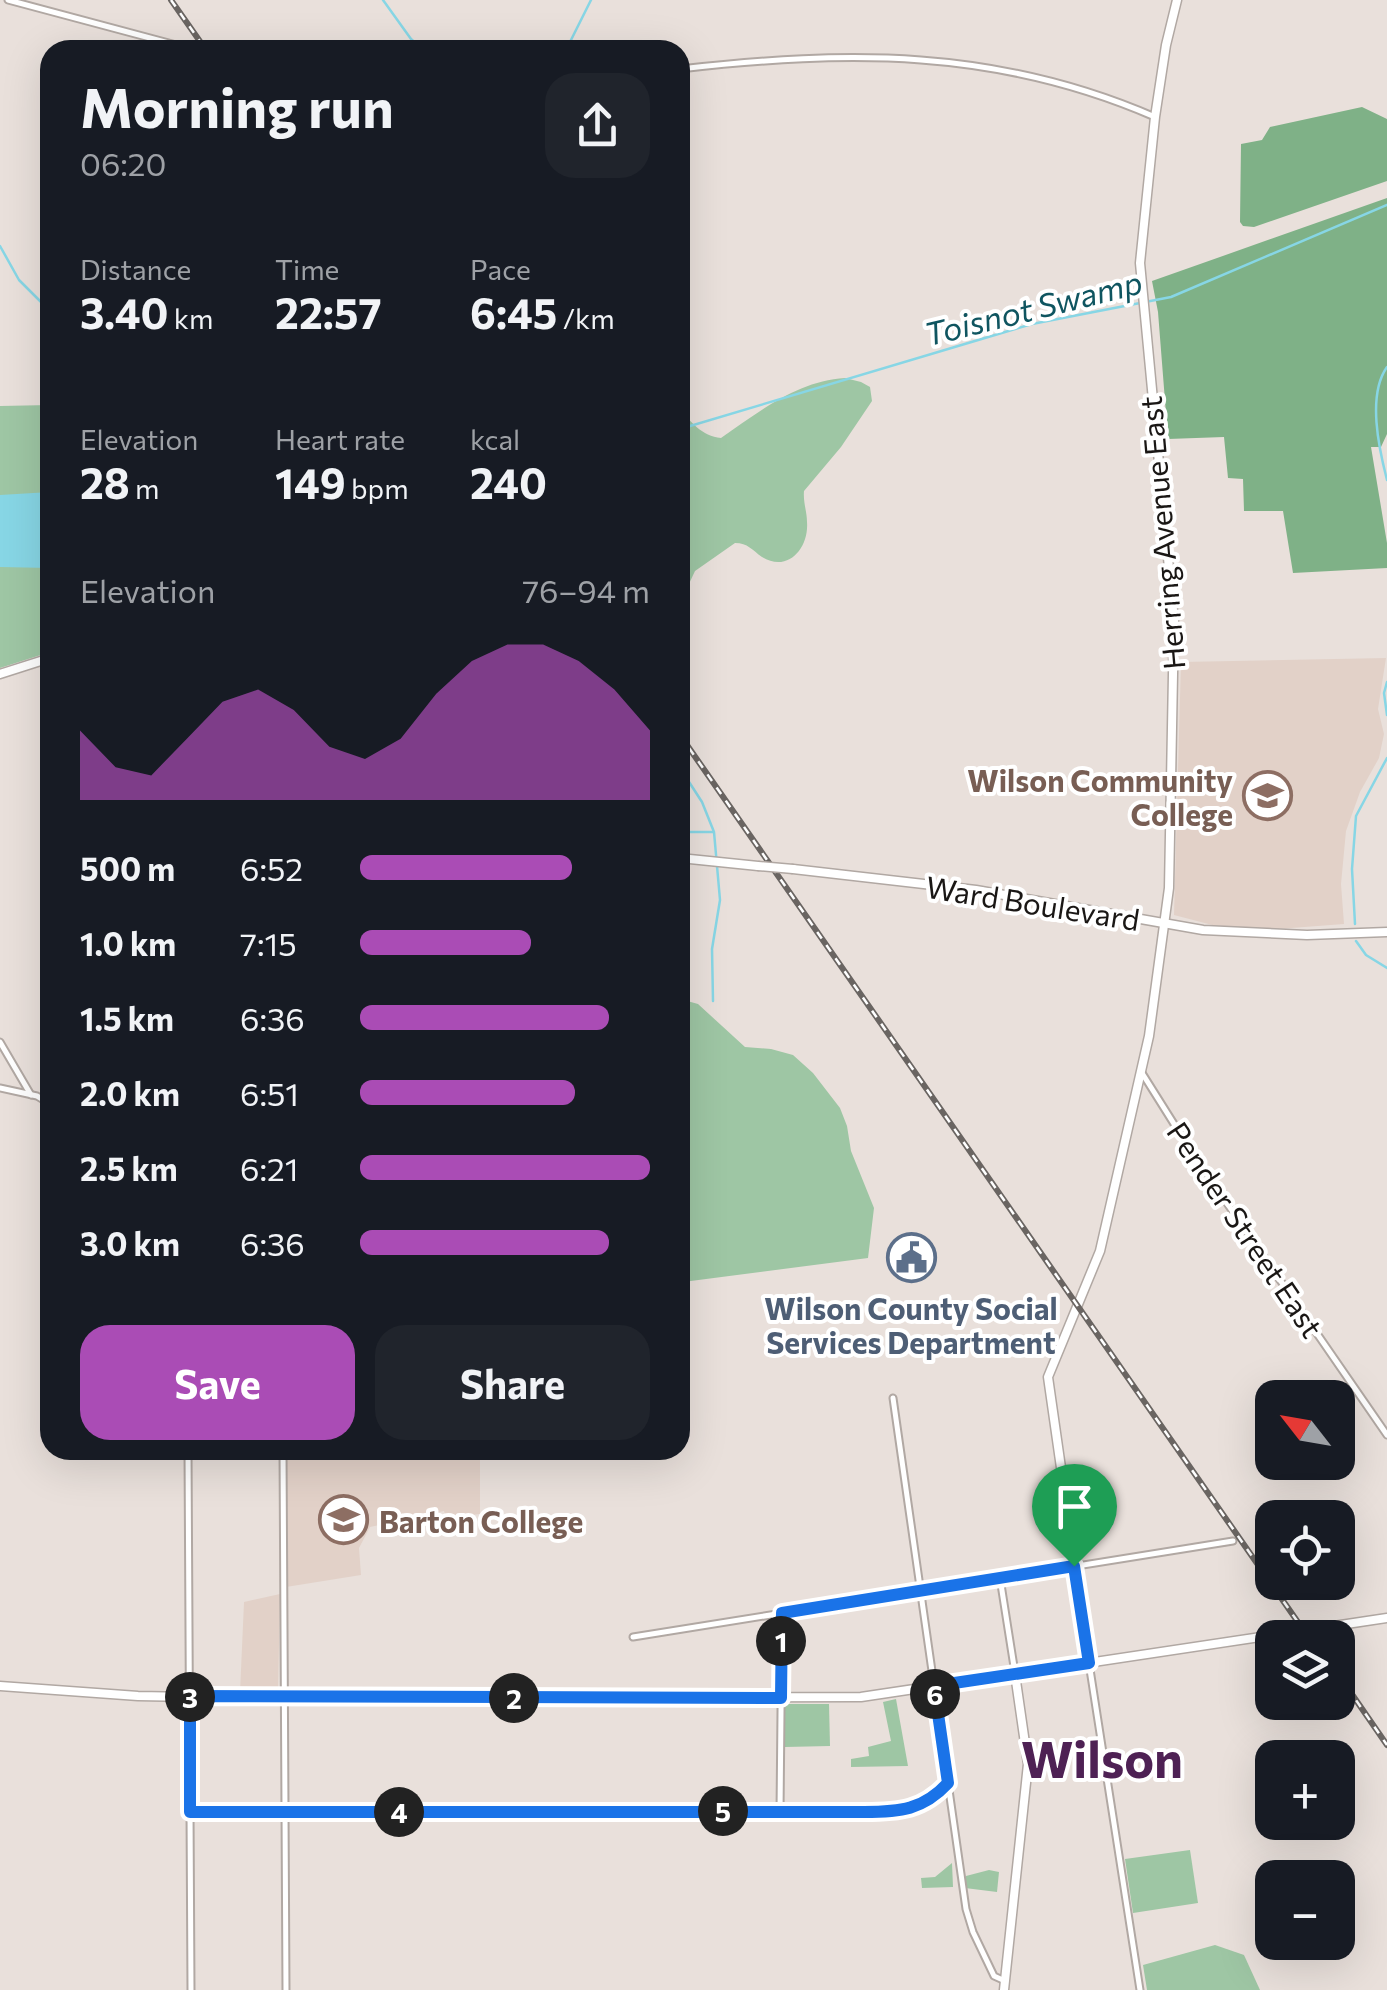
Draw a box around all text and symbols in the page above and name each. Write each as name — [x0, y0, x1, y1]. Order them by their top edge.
text: Morning run — [80, 72, 394, 139]
button: share — [545, 73, 650, 178]
text: 06:20 — [80, 143, 166, 183]
text: Distance — [80, 252, 191, 286]
text: Time — [275, 252, 339, 286]
text: Pace — [470, 252, 531, 286]
water label: Toisnot Swamp — [920, 261, 1146, 353]
text: 3.40 — [80, 286, 168, 338]
text: 22:57 — [275, 286, 381, 338]
text: 6:45 — [470, 286, 557, 338]
text: km — [168, 301, 213, 335]
text: /km — [557, 301, 615, 335]
street label: Herring Avenue East — [1131, 395, 1191, 671]
text: Elevation — [80, 422, 198, 456]
text: Heart rate — [275, 422, 405, 456]
text: kcal — [470, 422, 520, 456]
text: 28 — [80, 456, 130, 508]
text: 149 — [275, 456, 346, 508]
text: 240 — [470, 456, 547, 508]
text: m — [130, 471, 159, 505]
text: bpm — [346, 471, 409, 505]
text: Elevation — [80, 570, 215, 610]
text: 76–94 m — [522, 570, 650, 610]
place label: Wilson Community College — [967, 761, 1234, 832]
school or university icon: Wilson Community College — [1242, 770, 1294, 822]
text: 500 m — [80, 848, 175, 888]
text: 6:52 — [240, 848, 303, 888]
street label: Ward Boulevard — [923, 867, 1143, 937]
text: 1.0 km — [80, 923, 176, 963]
text: 7:15 — [240, 923, 297, 963]
text: 1.5 km — [80, 998, 174, 1038]
text: 6:36 — [240, 998, 305, 1038]
text: 2.0 km — [80, 1073, 180, 1113]
text: 6:51 — [240, 1073, 299, 1113]
street label: Pender Street East — [1160, 1114, 1332, 1344]
text: 2.5 km — [80, 1148, 178, 1188]
text: 6:21 — [240, 1148, 298, 1188]
text: 3.0 km — [80, 1223, 180, 1263]
text: 6:36 — [240, 1223, 305, 1263]
public building icon: Wilson County Social Services Department — [885, 1232, 937, 1284]
place label: Wilson County Social Services Department — [764, 1289, 1058, 1360]
button: Save — [80, 1325, 355, 1440]
button: Share — [375, 1325, 650, 1440]
north arrow — [1255, 1380, 1355, 1480]
map controls — [1255, 1380, 1355, 1960]
pin — [1032, 1464, 1117, 1567]
icon: arrive — [1047, 1479, 1102, 1534]
school or university icon: Barton College — [318, 1494, 370, 1546]
button: locate — [1255, 1500, 1355, 1600]
place label: Barton College — [379, 1502, 583, 1539]
pin: 1 — [756, 1616, 806, 1666]
button: layers — [1255, 1620, 1355, 1720]
text: 1 — [775, 1624, 787, 1658]
pin: 6 — [910, 1669, 960, 1719]
pin: 3 — [165, 1672, 215, 1722]
pin: 2 — [489, 1673, 539, 1723]
text: 6 — [926, 1677, 944, 1711]
text: 3 — [182, 1680, 198, 1714]
text: 2 — [506, 1681, 522, 1715]
district label: Wilson — [1021, 1727, 1183, 1788]
button: + — [1255, 1740, 1355, 1840]
pin: 5 — [698, 1786, 748, 1836]
pin: 4 — [374, 1787, 424, 1837]
text: 5 — [715, 1794, 731, 1828]
text: 4 — [390, 1795, 408, 1829]
button: − — [1255, 1860, 1355, 1960]

